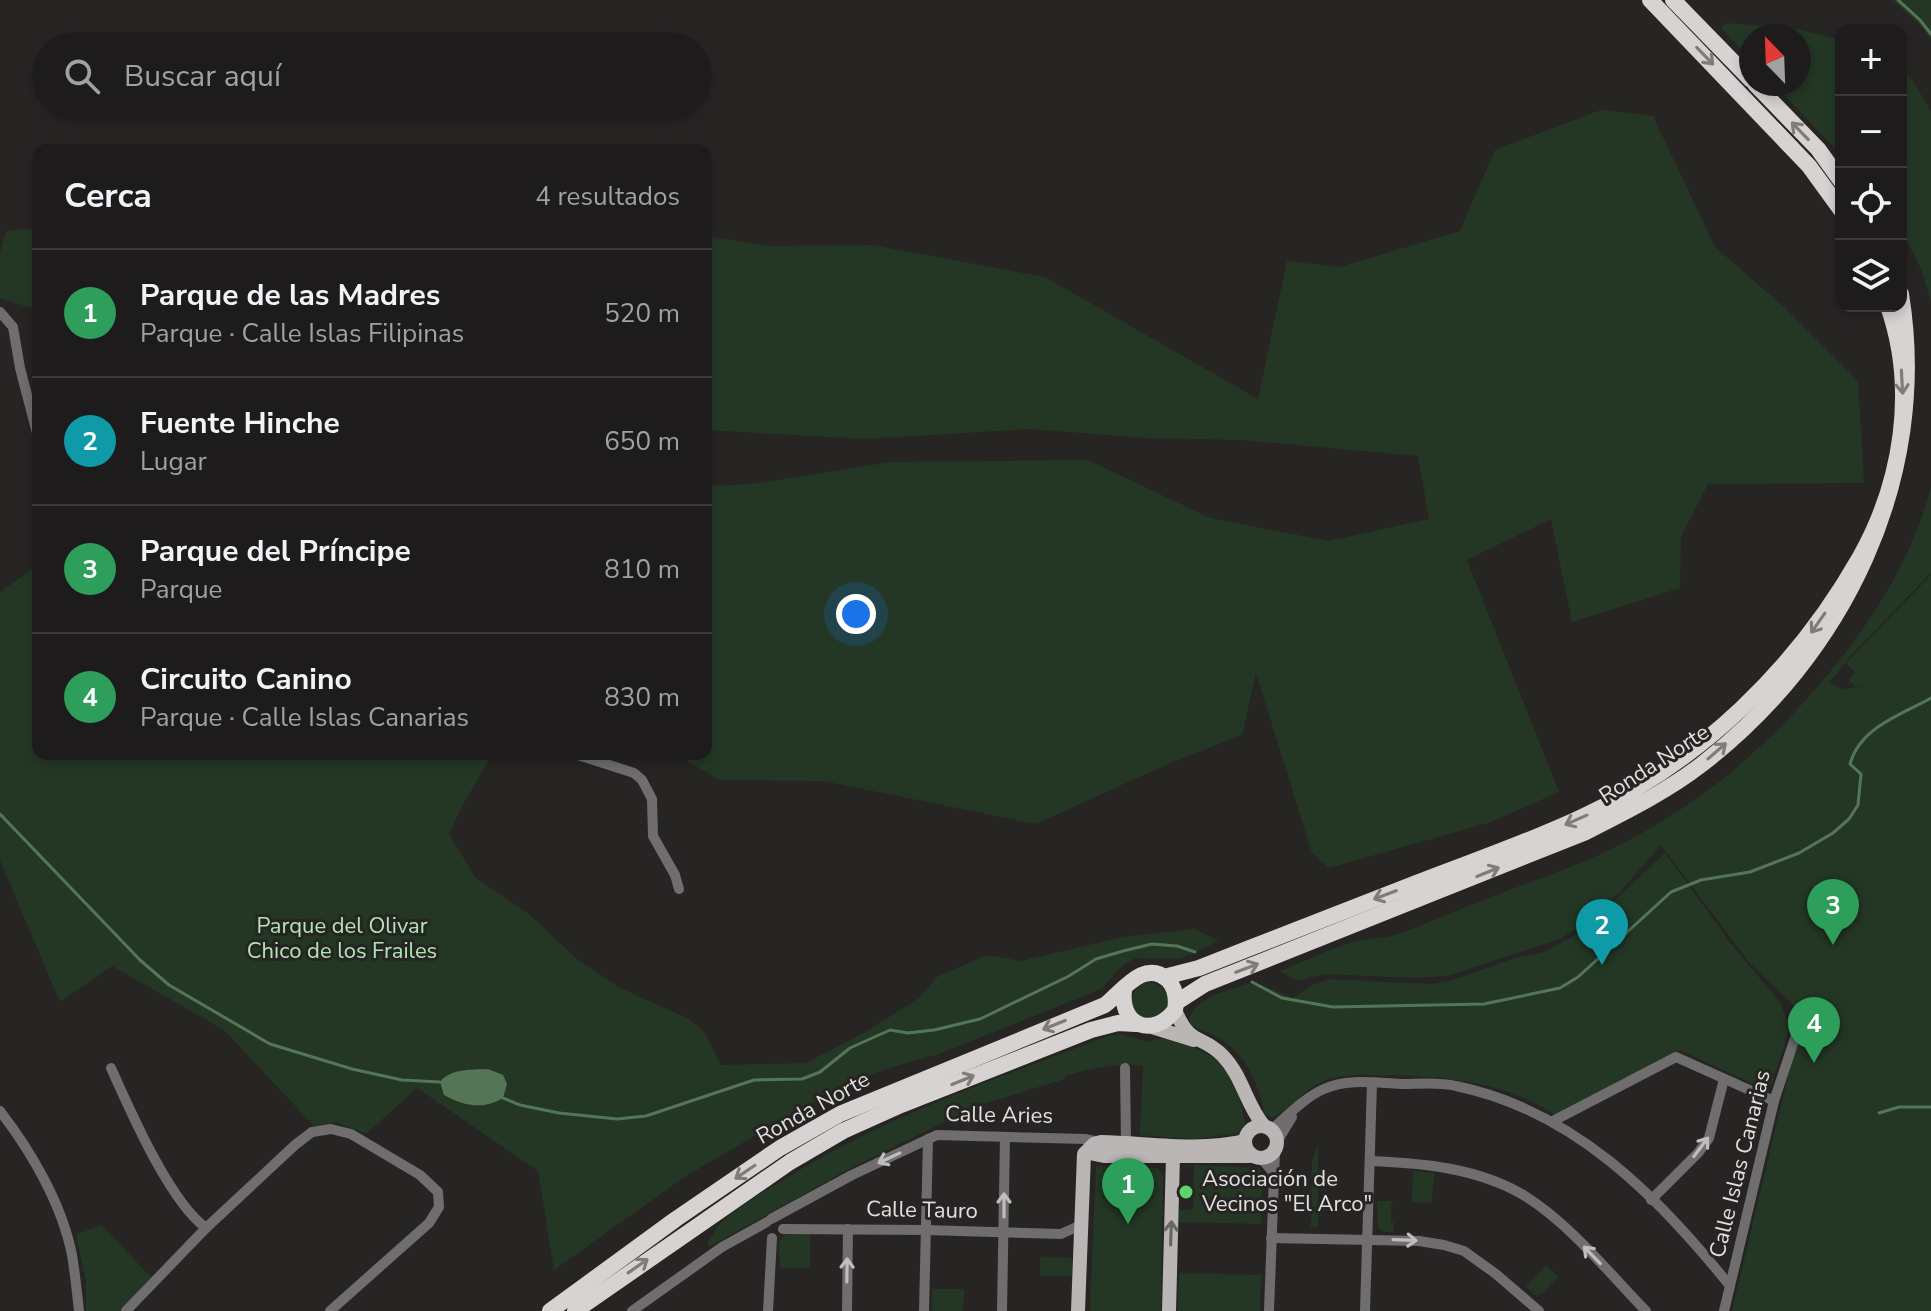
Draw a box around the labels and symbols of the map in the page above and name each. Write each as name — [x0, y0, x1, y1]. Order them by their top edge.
north arrow — [1739, 24, 1811, 96]
one-way arrow — [1695, 46, 1714, 66]
one-way arrow — [1791, 122, 1810, 141]
one-way arrow — [1895, 369, 1910, 395]
your location — [836, 594, 876, 634]
one-way arrow — [1810, 611, 1826, 633]
street label: Ronda Norte — [1593, 717, 1715, 811]
one-way arrow — [1706, 743, 1727, 761]
one-way arrow — [1564, 813, 1589, 828]
one-way arrow — [1475, 864, 1500, 878]
pin: 3 — [1807, 879, 1859, 945]
one-way arrow — [1373, 889, 1398, 903]
pin: 2 — [1576, 899, 1628, 965]
park label: Parque del Olivar Chico de los Frailes — [247, 911, 437, 966]
one-way arrow — [1234, 960, 1259, 974]
pin: 4 — [1788, 997, 1840, 1063]
one-way arrow — [1042, 1019, 1067, 1033]
street label: Ronda Norte — [751, 1064, 875, 1152]
street label: Calle Islas Canarias — [1702, 1067, 1778, 1261]
one-way arrow — [950, 1072, 975, 1087]
street label: Calle Aries — [945, 1099, 1053, 1131]
one-way arrow — [1693, 1137, 1710, 1158]
one-way arrow — [877, 1151, 901, 1166]
pin: 1 — [1102, 1158, 1154, 1224]
one-way arrow — [734, 1164, 756, 1181]
place label: Asociación de Vecinos "El Arco" — [1201, 1164, 1372, 1219]
marker: Asociación de Vecinos "El Arco" — [1177, 1183, 1195, 1201]
one-way arrow — [996, 1192, 1012, 1219]
street label: Calle Tauro — [866, 1194, 978, 1226]
one-way arrow — [1163, 1220, 1178, 1247]
one-way arrow — [1391, 1233, 1418, 1248]
one-way arrow — [1583, 1246, 1602, 1265]
one-way arrow — [839, 1257, 855, 1284]
one-way arrow — [627, 1258, 649, 1274]

